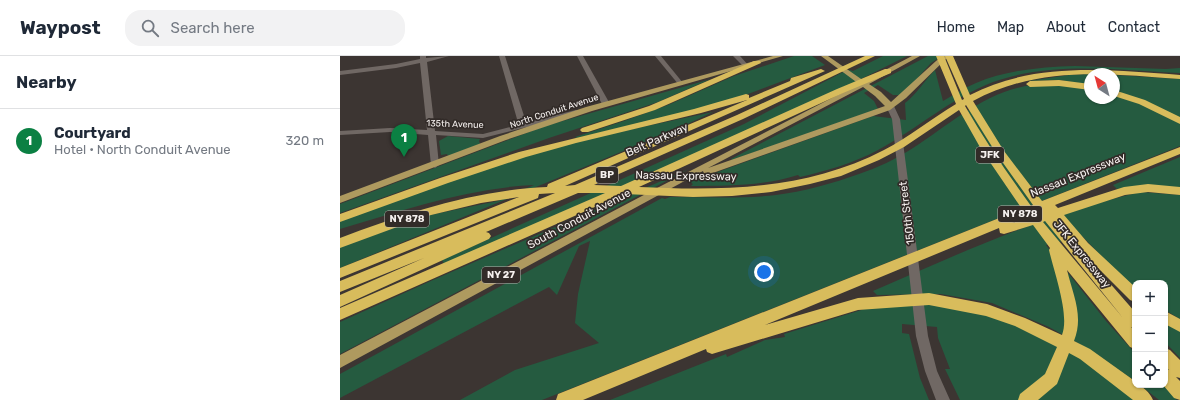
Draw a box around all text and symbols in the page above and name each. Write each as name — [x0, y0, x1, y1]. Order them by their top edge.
search box — [125, 10, 405, 46]
text: Waypost — [20, 16, 101, 39]
icon: search — [139, 17, 161, 39]
text: Search here — [171, 19, 255, 37]
text: Home — [937, 19, 975, 36]
text: Map — [997, 19, 1024, 36]
text: About — [1046, 19, 1086, 36]
text: Contact — [1108, 19, 1160, 36]
north arrow — [1084, 68, 1120, 104]
text: Nearby — [16, 72, 77, 92]
street label: North Conduit Avenue — [508, 92, 600, 130]
street label: 135th Avenue — [426, 118, 484, 130]
street label: Belt Parkway — [624, 120, 690, 160]
text: Courtyard — [54, 124, 131, 142]
pin: 1 — [391, 124, 417, 157]
text: 1 — [26, 133, 32, 148]
text: 320 m — [286, 133, 324, 148]
text: Hotel · North Conduit Avenue — [54, 142, 231, 157]
road number: JFK — [976, 147, 1004, 163]
street label: Nassau Expressway — [1029, 150, 1127, 200]
road number: BP — [596, 167, 618, 183]
street label: Nassau Expressway — [635, 169, 737, 183]
street label: 150th Street — [897, 180, 917, 245]
street label: South Conduit Avenue — [525, 186, 633, 252]
road number: NY 878 — [998, 206, 1042, 222]
road number: NY 878 — [385, 211, 429, 227]
street label: JFK Expressway — [1051, 217, 1113, 291]
your location — [754, 262, 774, 282]
road number: NY 27 — [482, 267, 520, 283]
map controls — [1132, 280, 1168, 388]
button: + — [1132, 280, 1168, 316]
button: − — [1132, 316, 1168, 352]
button: locate — [1132, 352, 1168, 388]

